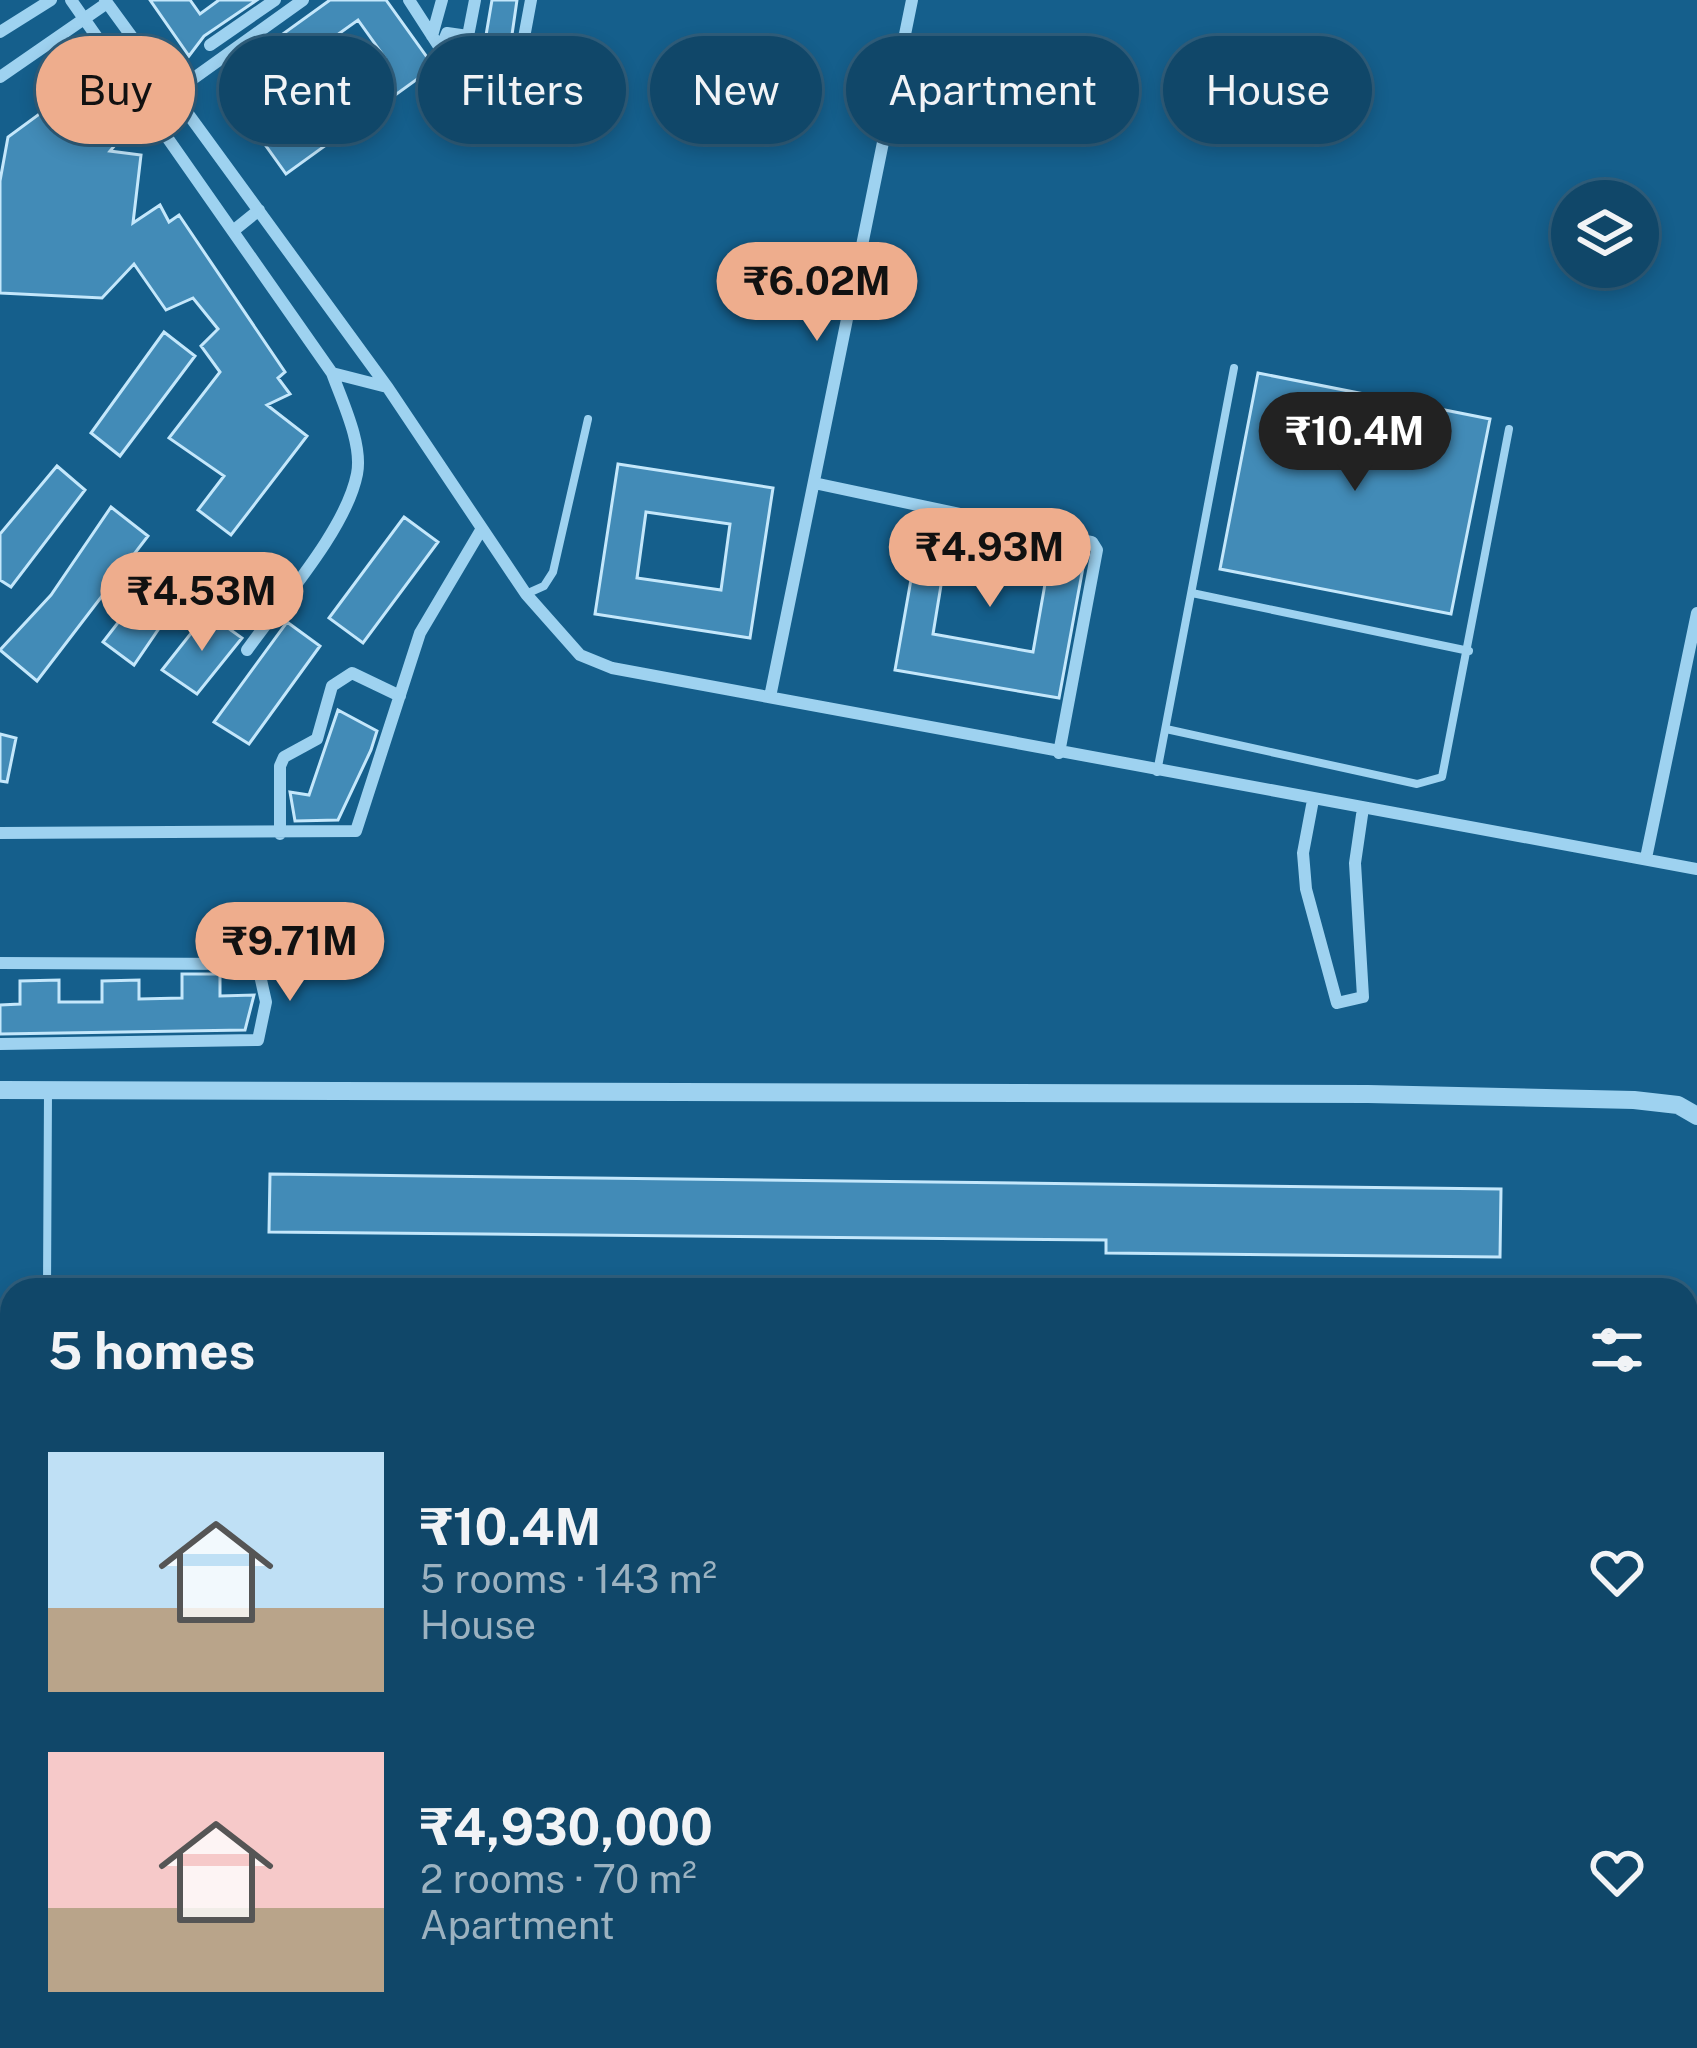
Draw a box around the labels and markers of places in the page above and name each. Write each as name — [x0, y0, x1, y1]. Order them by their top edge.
pin: ₹6.02M — [719, 242, 915, 344]
pin: ₹10.4M — [1257, 392, 1453, 494]
pin: ₹4.93M — [892, 508, 1088, 610]
pin: ₹4.53M — [104, 552, 300, 654]
pin: ₹9.71M — [192, 902, 388, 1004]

